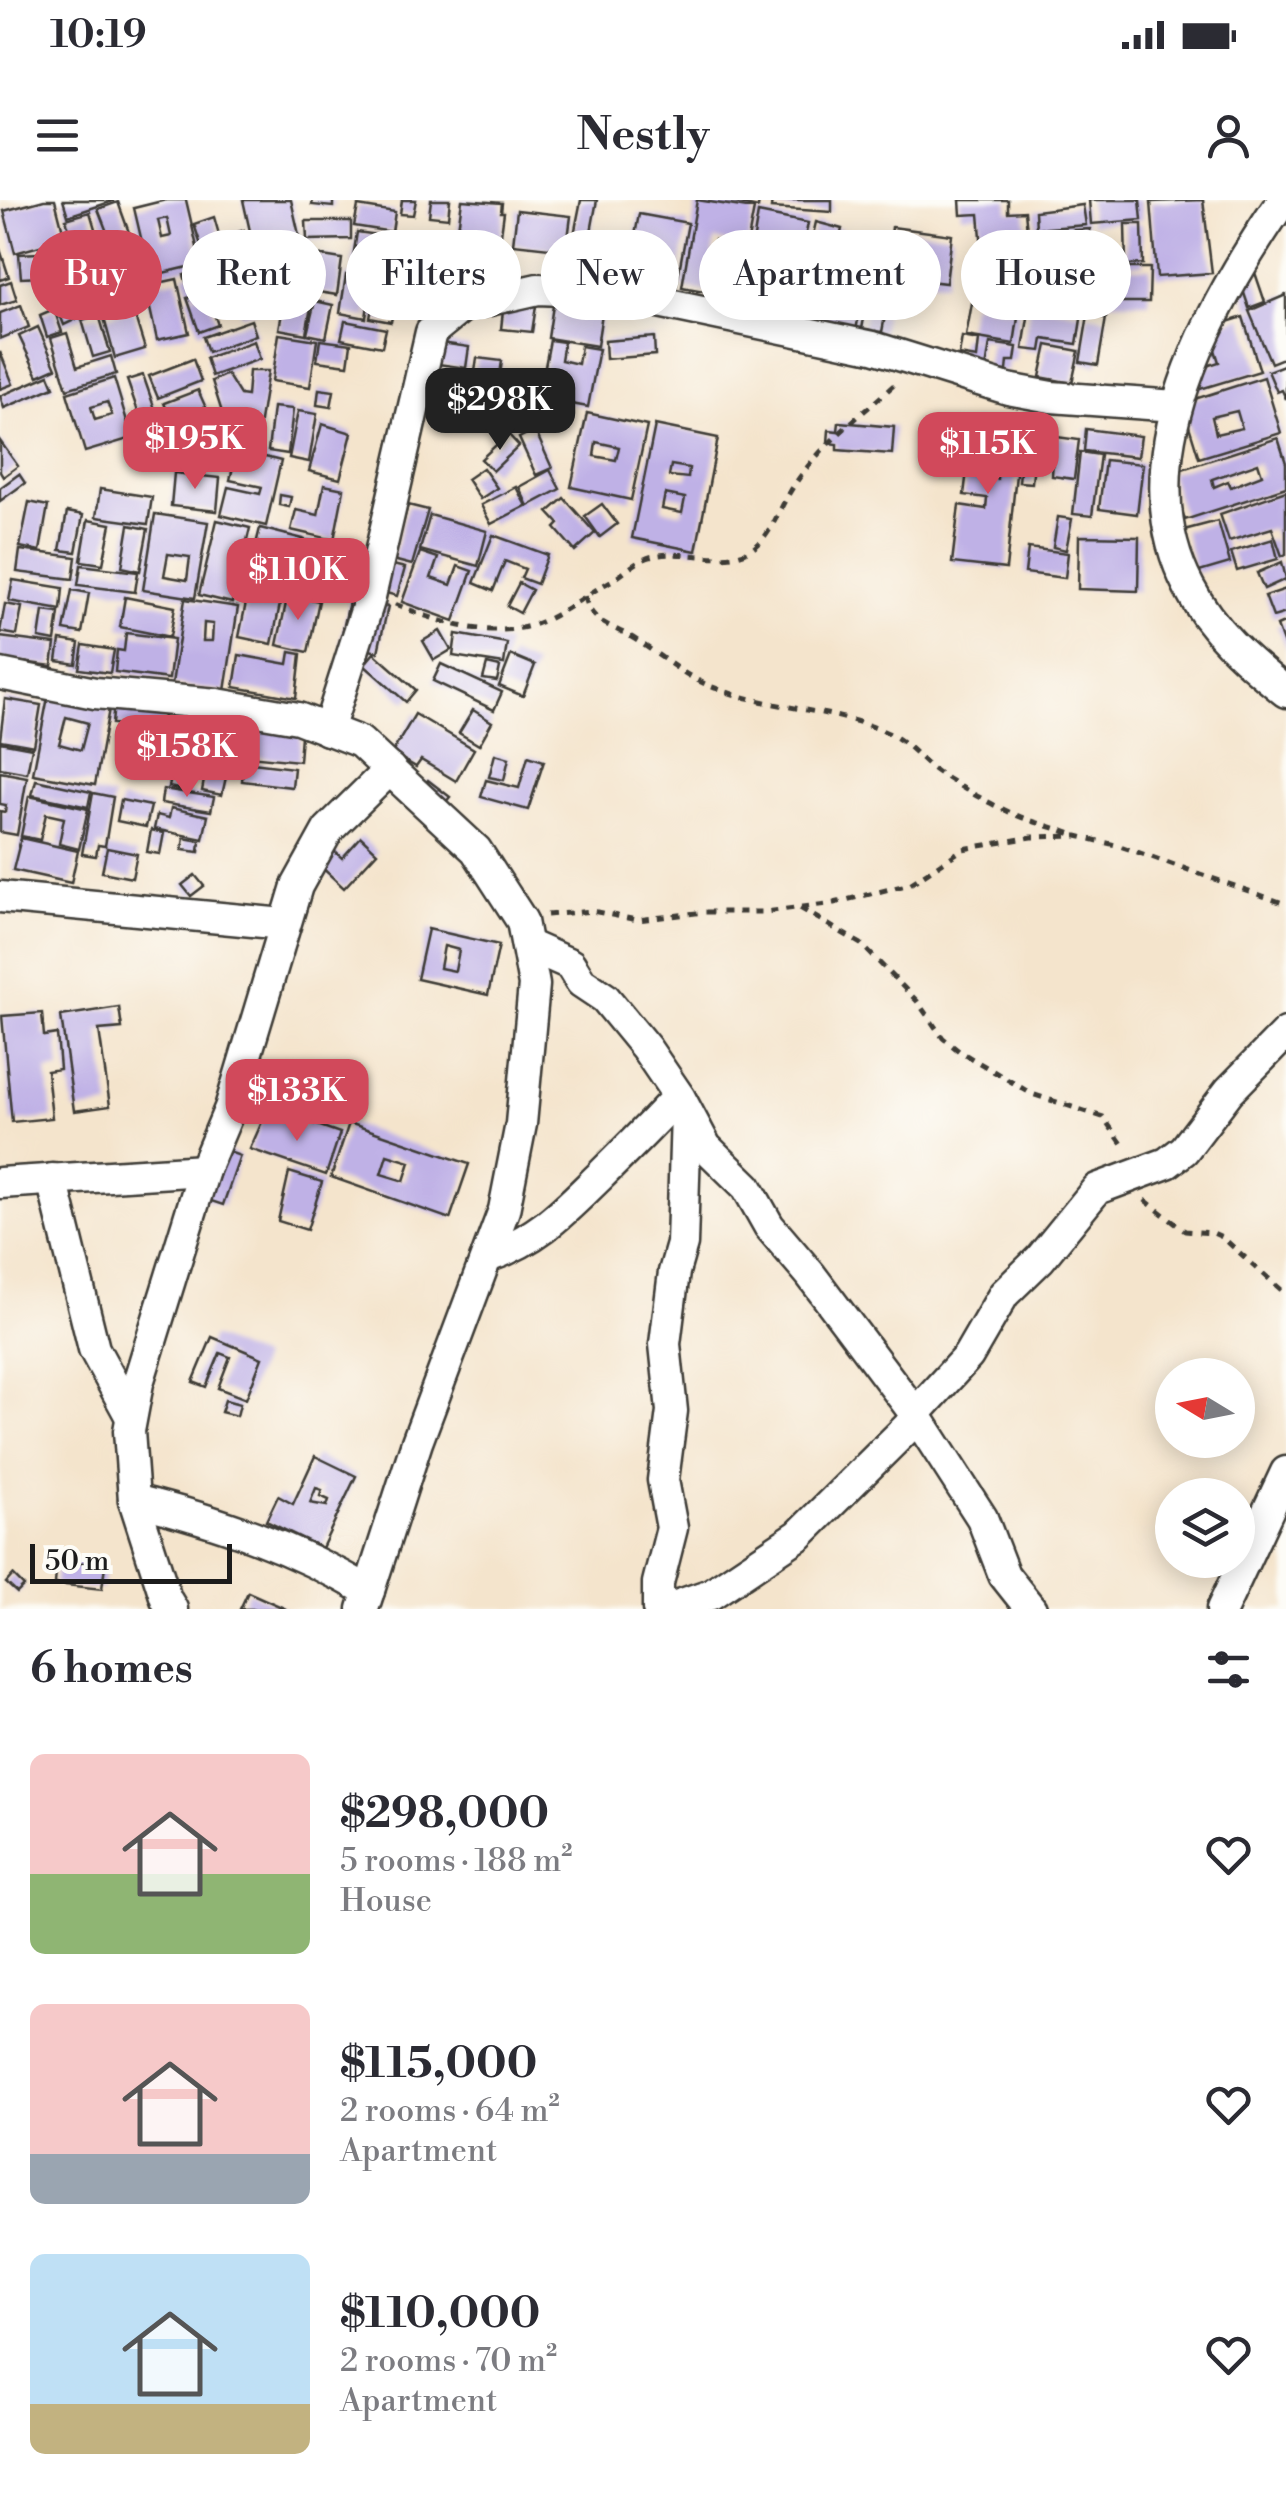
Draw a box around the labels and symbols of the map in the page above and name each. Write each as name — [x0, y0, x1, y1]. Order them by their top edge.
pin: $298K — [430, 368, 570, 453]
pin: $195K — [125, 407, 265, 492]
pin: $115K — [918, 412, 1058, 497]
pin: $110K — [228, 538, 368, 623]
pin: $158K — [117, 715, 257, 800]
pin: $133K — [227, 1059, 367, 1144]
north arrow — [1155, 1358, 1255, 1458]
scale bar — [30, 1539, 232, 1584]

